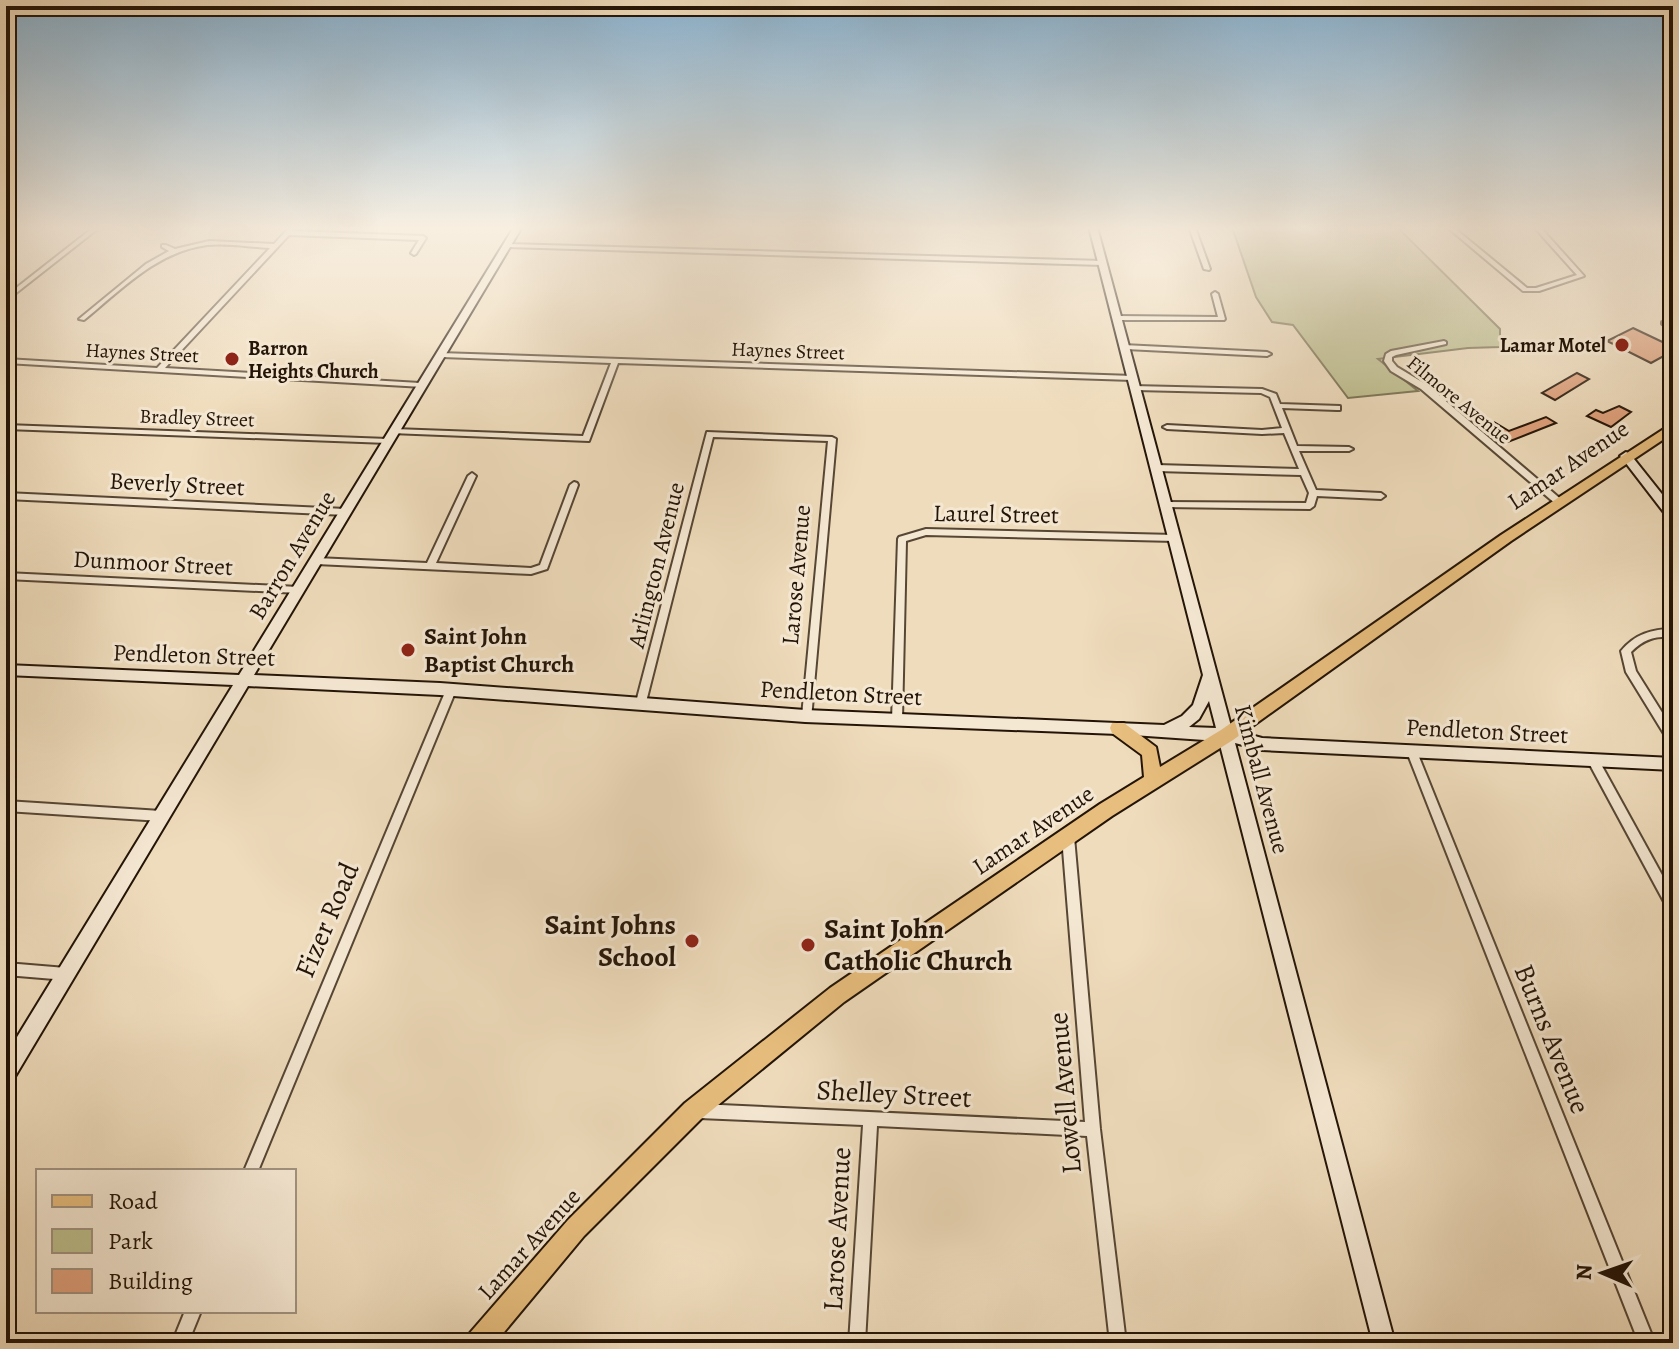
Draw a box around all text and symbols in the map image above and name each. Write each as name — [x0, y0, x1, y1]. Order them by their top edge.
place label: Lamar Motel — [1500, 332, 1607, 359]
place label: Barron Heights Church — [248, 335, 379, 385]
street label: Haynes Street — [731, 336, 846, 366]
marker: Lamar Motel — [1613, 336, 1631, 354]
street label: Haynes Street — [85, 337, 200, 369]
marker: Barron Heights Church — [223, 350, 241, 368]
street label: Filmore Avenue — [1401, 350, 1517, 450]
street label: Bradley Street — [139, 402, 255, 434]
street label: Lamar Avenue — [1501, 413, 1635, 517]
street label: Beverly Street — [109, 464, 246, 504]
street label: Arlington Avenue — [620, 479, 692, 652]
street label: Barron Avenue — [241, 485, 343, 625]
street label: Laurel Street — [933, 497, 1059, 531]
street label: Larose Avenue — [774, 503, 818, 647]
street label: Dunmoor Street — [72, 543, 234, 583]
place label: Saint John Baptist Church — [424, 620, 574, 680]
street label: Pendleton Street — [112, 636, 276, 674]
marker: Saint John Baptist Church — [399, 641, 417, 659]
street label: Pendleton Street — [759, 673, 923, 713]
street label: Kimball Avenue — [1227, 701, 1297, 857]
street label: Pendleton Street — [1405, 711, 1569, 751]
street label: Lamar Avenue — [966, 778, 1100, 882]
street label: Fizer Road — [286, 856, 369, 983]
place label: Saint Johns School — [544, 906, 677, 976]
place label: Saint John Catholic Church — [824, 910, 1012, 980]
marker: Saint Johns School — [683, 932, 701, 950]
marker: Saint John Catholic Church — [799, 936, 817, 954]
street label: Burns Avenue — [1505, 959, 1599, 1119]
street label: Lowell Avenue — [1039, 1011, 1091, 1175]
street label: Shelley Street — [816, 1071, 972, 1117]
street label: Larose Avenue — [814, 1146, 860, 1312]
legend — [36, 1169, 296, 1313]
street label: Lamar Avenue — [470, 1181, 588, 1307]
text: Road — [108, 1185, 158, 1217]
text: Park — [108, 1225, 153, 1257]
north arrow — [1563, 1233, 1643, 1313]
text: N — [1569, 1264, 1599, 1281]
text: Building — [108, 1265, 193, 1297]

